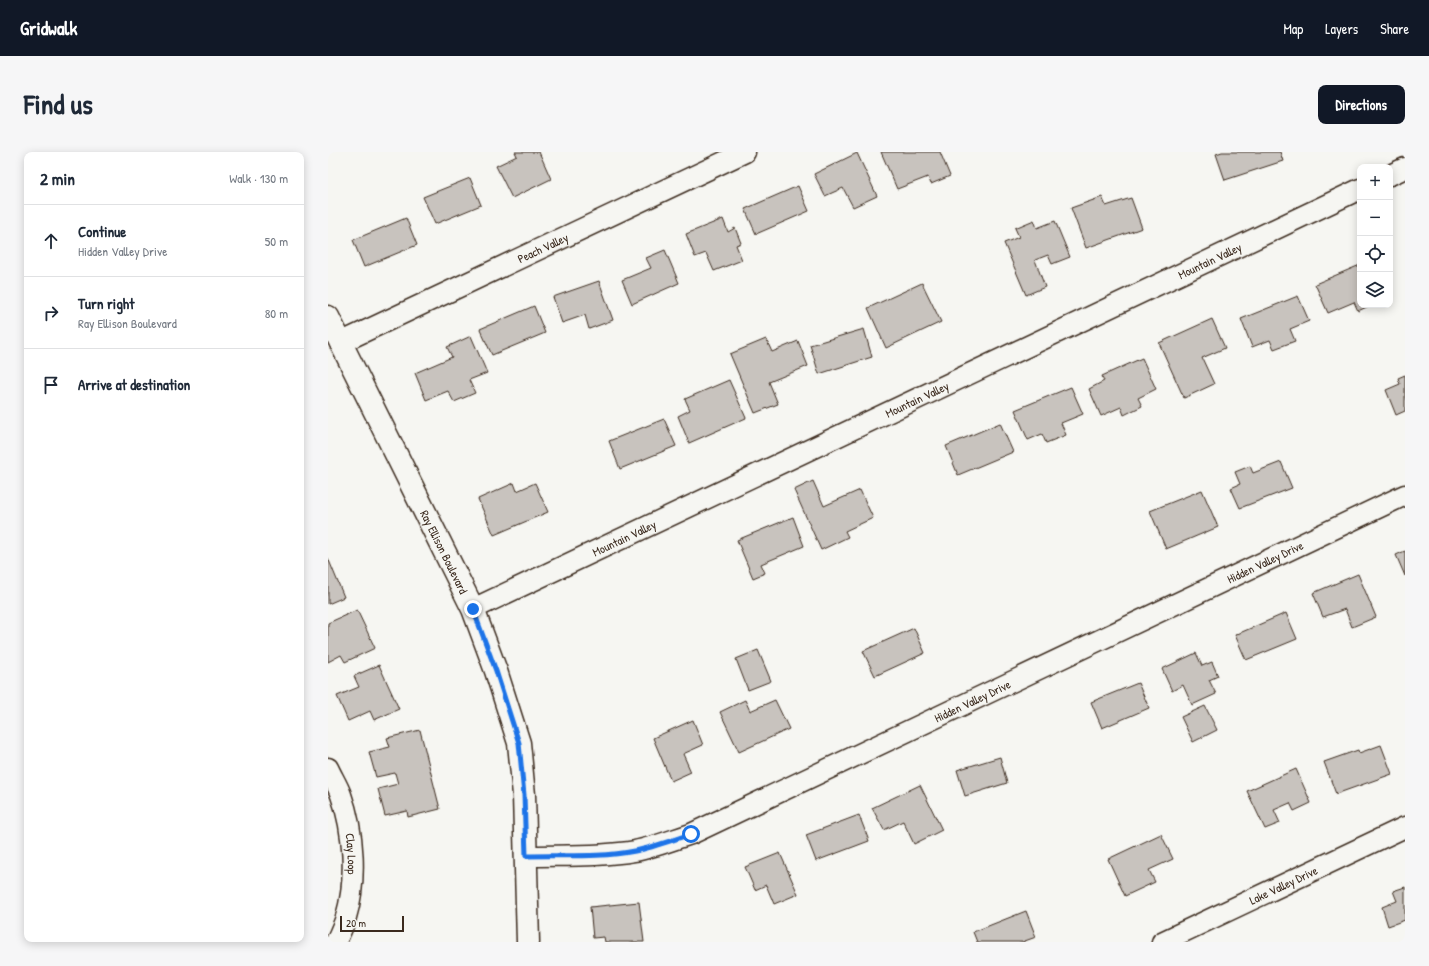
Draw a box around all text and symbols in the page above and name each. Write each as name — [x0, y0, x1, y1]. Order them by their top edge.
text: Gridwalk — [20, 15, 77, 41]
text: Map — [1283, 19, 1303, 38]
text: Layers — [1325, 19, 1358, 38]
text: Share — [1380, 19, 1409, 38]
text: Find us — [24, 85, 93, 123]
button: Directions — [1318, 85, 1405, 124]
map controls — [1357, 164, 1393, 308]
button: + — [1357, 164, 1393, 200]
text: 2 min — [40, 167, 75, 190]
text: Walk · 130 m — [229, 169, 288, 187]
button: − — [1357, 200, 1393, 236]
text: Continue — [78, 221, 126, 242]
street label: Peach Valley — [514, 228, 571, 267]
icon: ahead — [40, 230, 62, 252]
text: 50 m — [265, 232, 288, 250]
button: locate — [1357, 236, 1393, 272]
street label: Mountain Valley — [1175, 238, 1244, 283]
text: Hidden Valley Drive — [78, 242, 167, 260]
button: layers — [1357, 272, 1393, 308]
text: Turn right — [78, 293, 134, 314]
icon: right — [40, 302, 62, 324]
text: 80 m — [265, 304, 288, 322]
text: Ray Ellison Boulevard — [78, 314, 177, 332]
icon: arrive — [40, 374, 62, 396]
text: Arrive at destination — [78, 374, 190, 395]
street label: Mountain Valley — [882, 377, 951, 421]
street label: Ray Ellison Boulevard — [417, 507, 473, 597]
street label: Mountain Valley — [589, 515, 659, 560]
street label: Hidden Valley Drive — [1224, 536, 1306, 587]
route end — [464, 600, 482, 618]
street label: Hidden Valley Drive — [931, 675, 1013, 726]
route start — [682, 825, 700, 843]
street label: Clay Loop — [342, 832, 361, 875]
street label: Lake Valley Drive — [1246, 861, 1320, 908]
scale bar — [340, 914, 404, 933]
text: 20 m — [346, 916, 366, 930]

